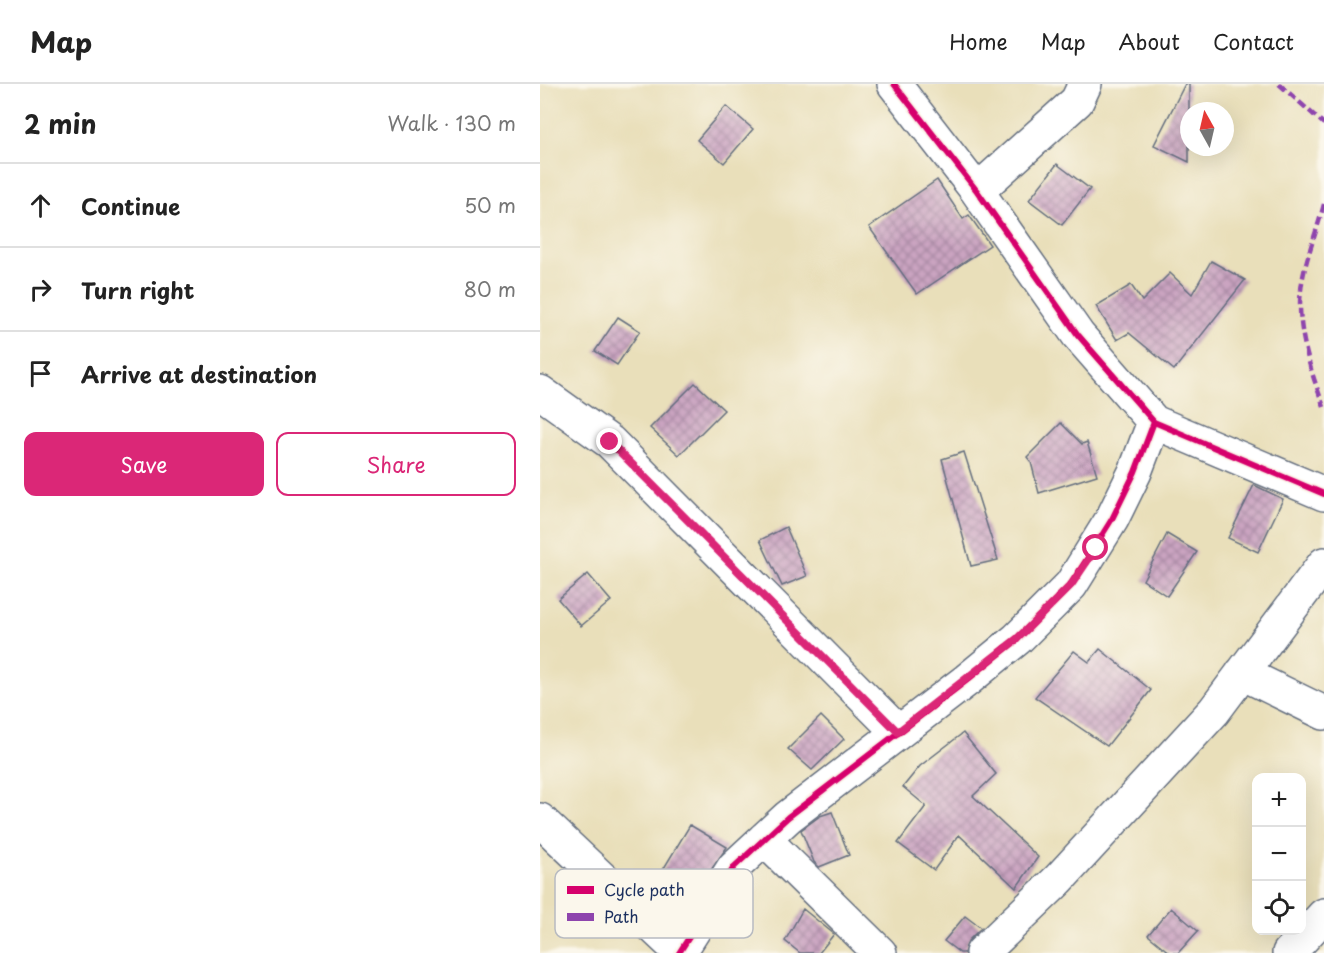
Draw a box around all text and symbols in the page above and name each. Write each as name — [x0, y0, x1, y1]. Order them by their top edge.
text: Map — [30, 20, 92, 63]
text: Home — [949, 25, 1008, 57]
text: Map — [1041, 25, 1086, 57]
text: About — [1119, 25, 1180, 57]
text: Contact — [1213, 25, 1294, 57]
north arrow — [1180, 102, 1234, 156]
text: 2 min — [24, 104, 97, 143]
text: Walk · 130 m — [388, 108, 516, 138]
icon: ahead — [24, 189, 57, 222]
text: Continue — [81, 189, 180, 222]
text: 50 m — [464, 190, 516, 220]
icon: right — [24, 273, 57, 306]
text: Turn right — [81, 273, 194, 306]
text: 80 m — [464, 274, 516, 304]
icon: arrive — [24, 357, 57, 390]
text: Arrive at destination — [81, 357, 317, 390]
route end — [596, 428, 622, 454]
button: Save — [24, 432, 264, 496]
button: Share — [276, 432, 516, 496]
route start — [1082, 534, 1108, 560]
map controls — [1252, 773, 1306, 935]
button: + — [1252, 773, 1306, 827]
button: − — [1252, 827, 1306, 881]
legend — [555, 869, 753, 938]
text: Cycle path — [604, 877, 685, 901]
button: locate — [1252, 881, 1306, 935]
text: Path — [604, 904, 639, 928]

